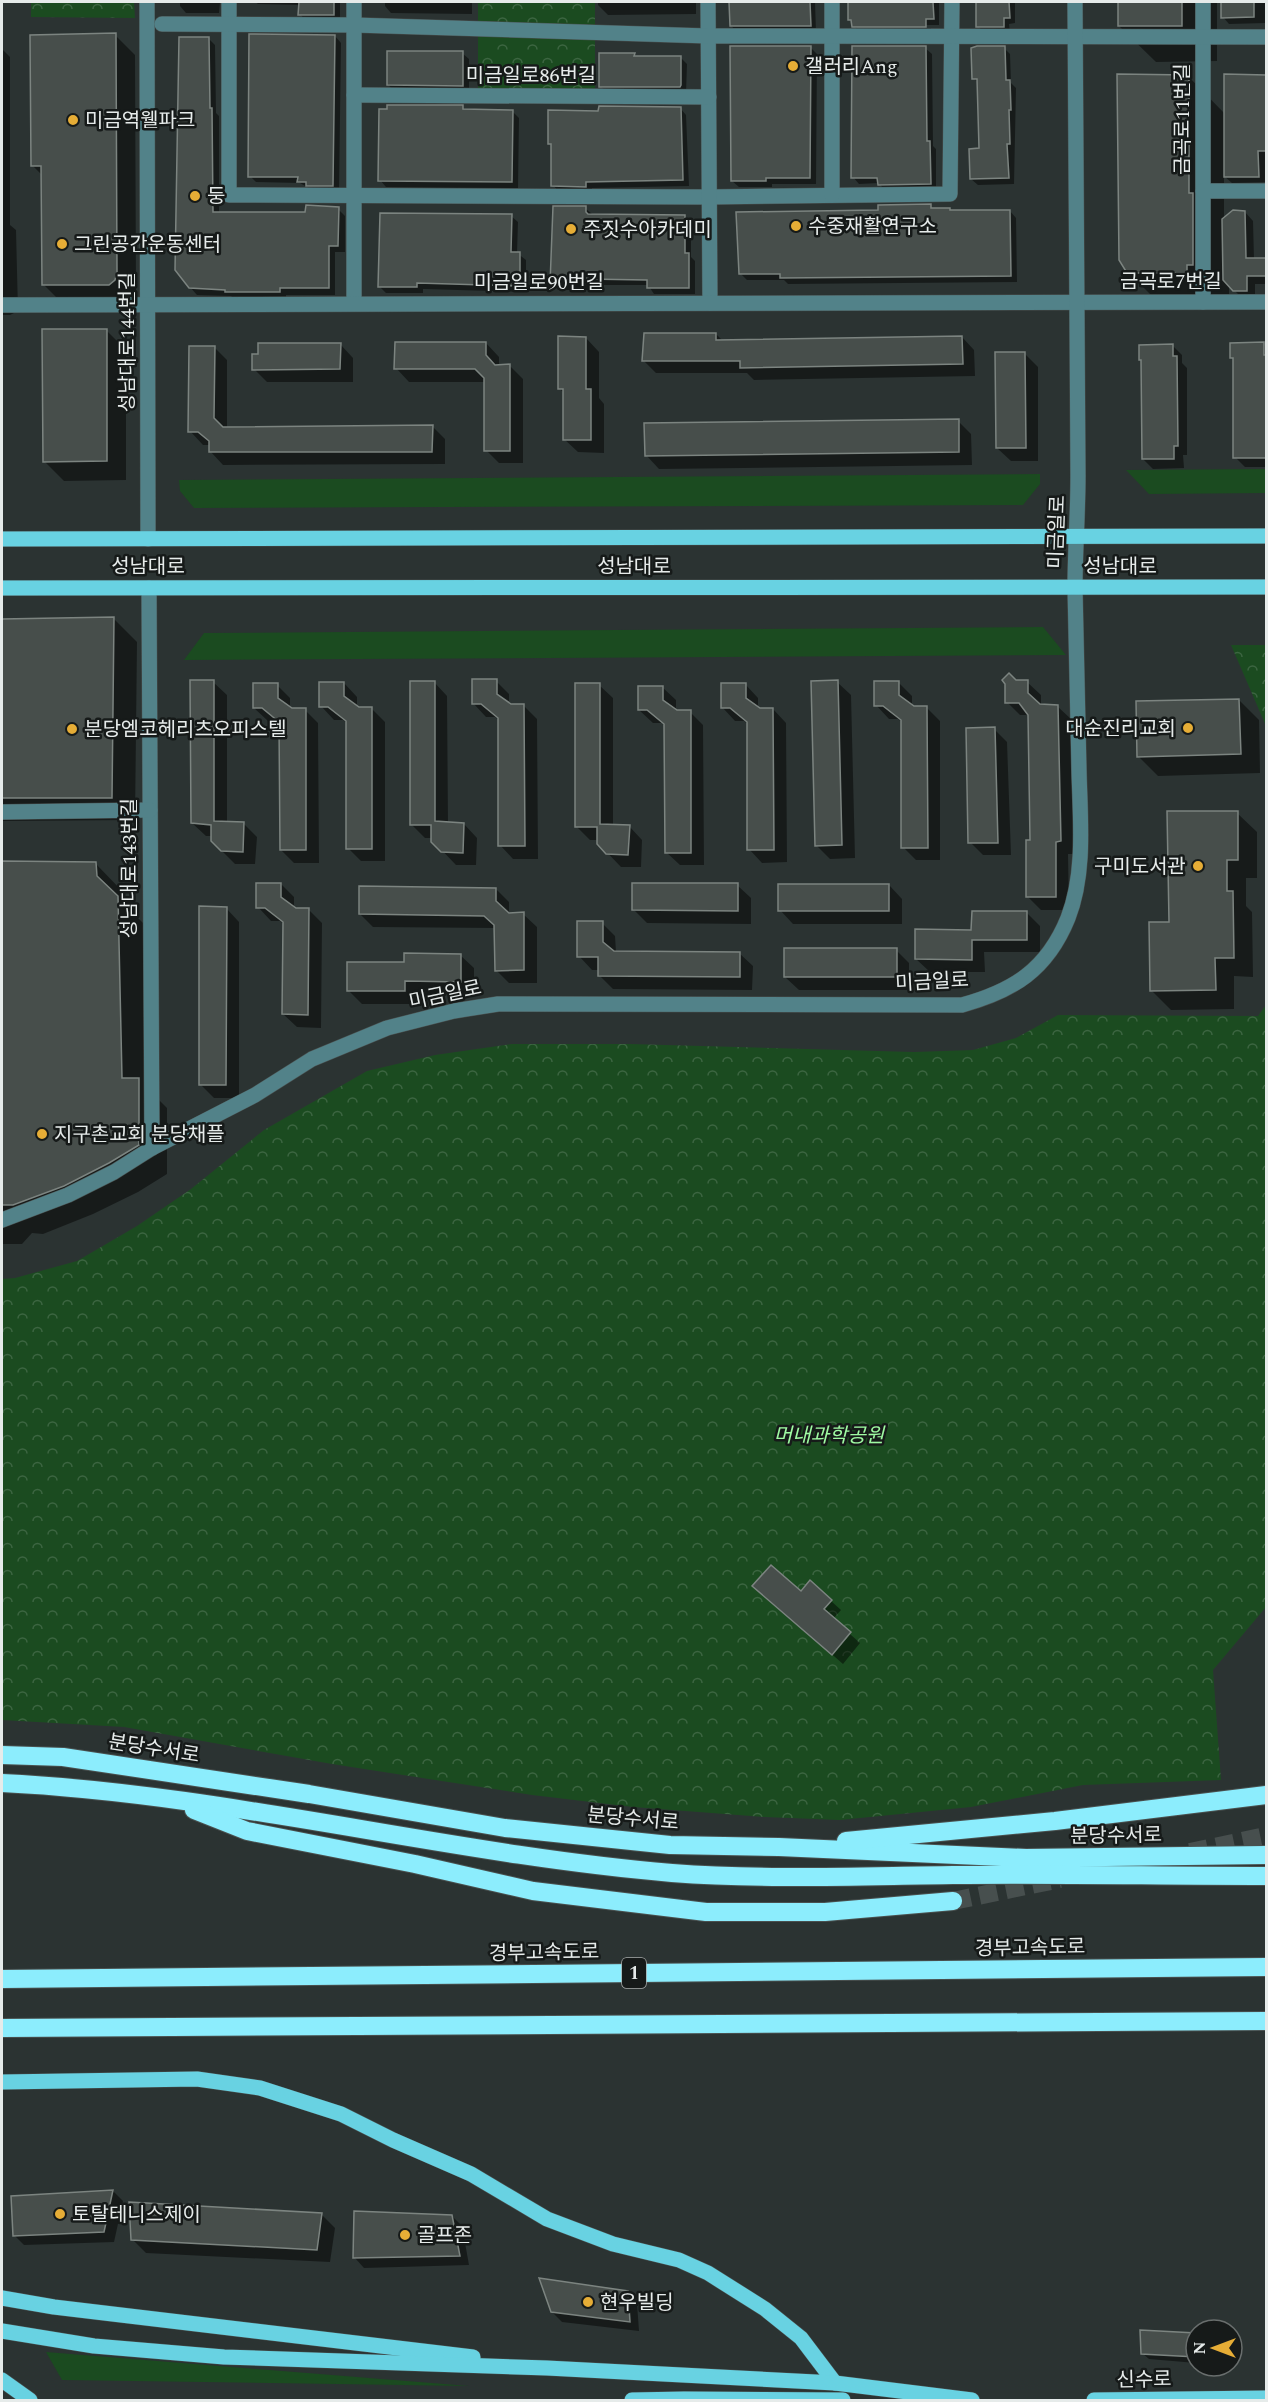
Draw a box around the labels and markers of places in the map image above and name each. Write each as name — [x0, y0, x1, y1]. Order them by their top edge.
place label: 갤러리Ang — [805, 52, 898, 82]
marker: 갤러리Ang — [786, 59, 800, 73]
place label: 미금역웰파크 — [85, 106, 195, 136]
marker: 미금역웰파크 — [66, 113, 80, 127]
place label: 둥 — [207, 182, 225, 212]
marker: 둥 — [188, 189, 202, 203]
place label: 수중재활연구소 — [808, 212, 937, 242]
place label: 주짓수아카데미 — [583, 215, 712, 245]
marker: 수중재활연구소 — [789, 219, 803, 233]
marker: 주짓수아카데미 — [564, 222, 578, 236]
place label: 그린공간운동센터 — [74, 230, 221, 260]
marker: 그린공간운동센터 — [55, 237, 69, 251]
place label: 대순진리교회 — [1066, 714, 1176, 744]
place label: 분당엠코헤리츠오피스텔 — [84, 715, 286, 745]
marker: 대순진리교회 — [1181, 721, 1195, 735]
marker: 분당엠코헤리츠오피스텔 — [65, 722, 79, 736]
place label: 구미도서관 — [1094, 852, 1186, 882]
marker: 구미도서관 — [1191, 859, 1205, 873]
place label: 지구촌교회 분당채플 — [54, 1120, 225, 1150]
marker: 지구촌교회 분당채플 — [35, 1127, 49, 1141]
place label: 토탈테니스제이 — [72, 2200, 201, 2230]
marker: 토탈테니스제이 — [53, 2207, 67, 2221]
place label: 골프존 — [417, 2221, 472, 2251]
marker: 골프존 — [398, 2228, 412, 2242]
place label: 현우빌딩 — [600, 2288, 674, 2318]
marker: 현우빌딩 — [581, 2295, 595, 2309]

